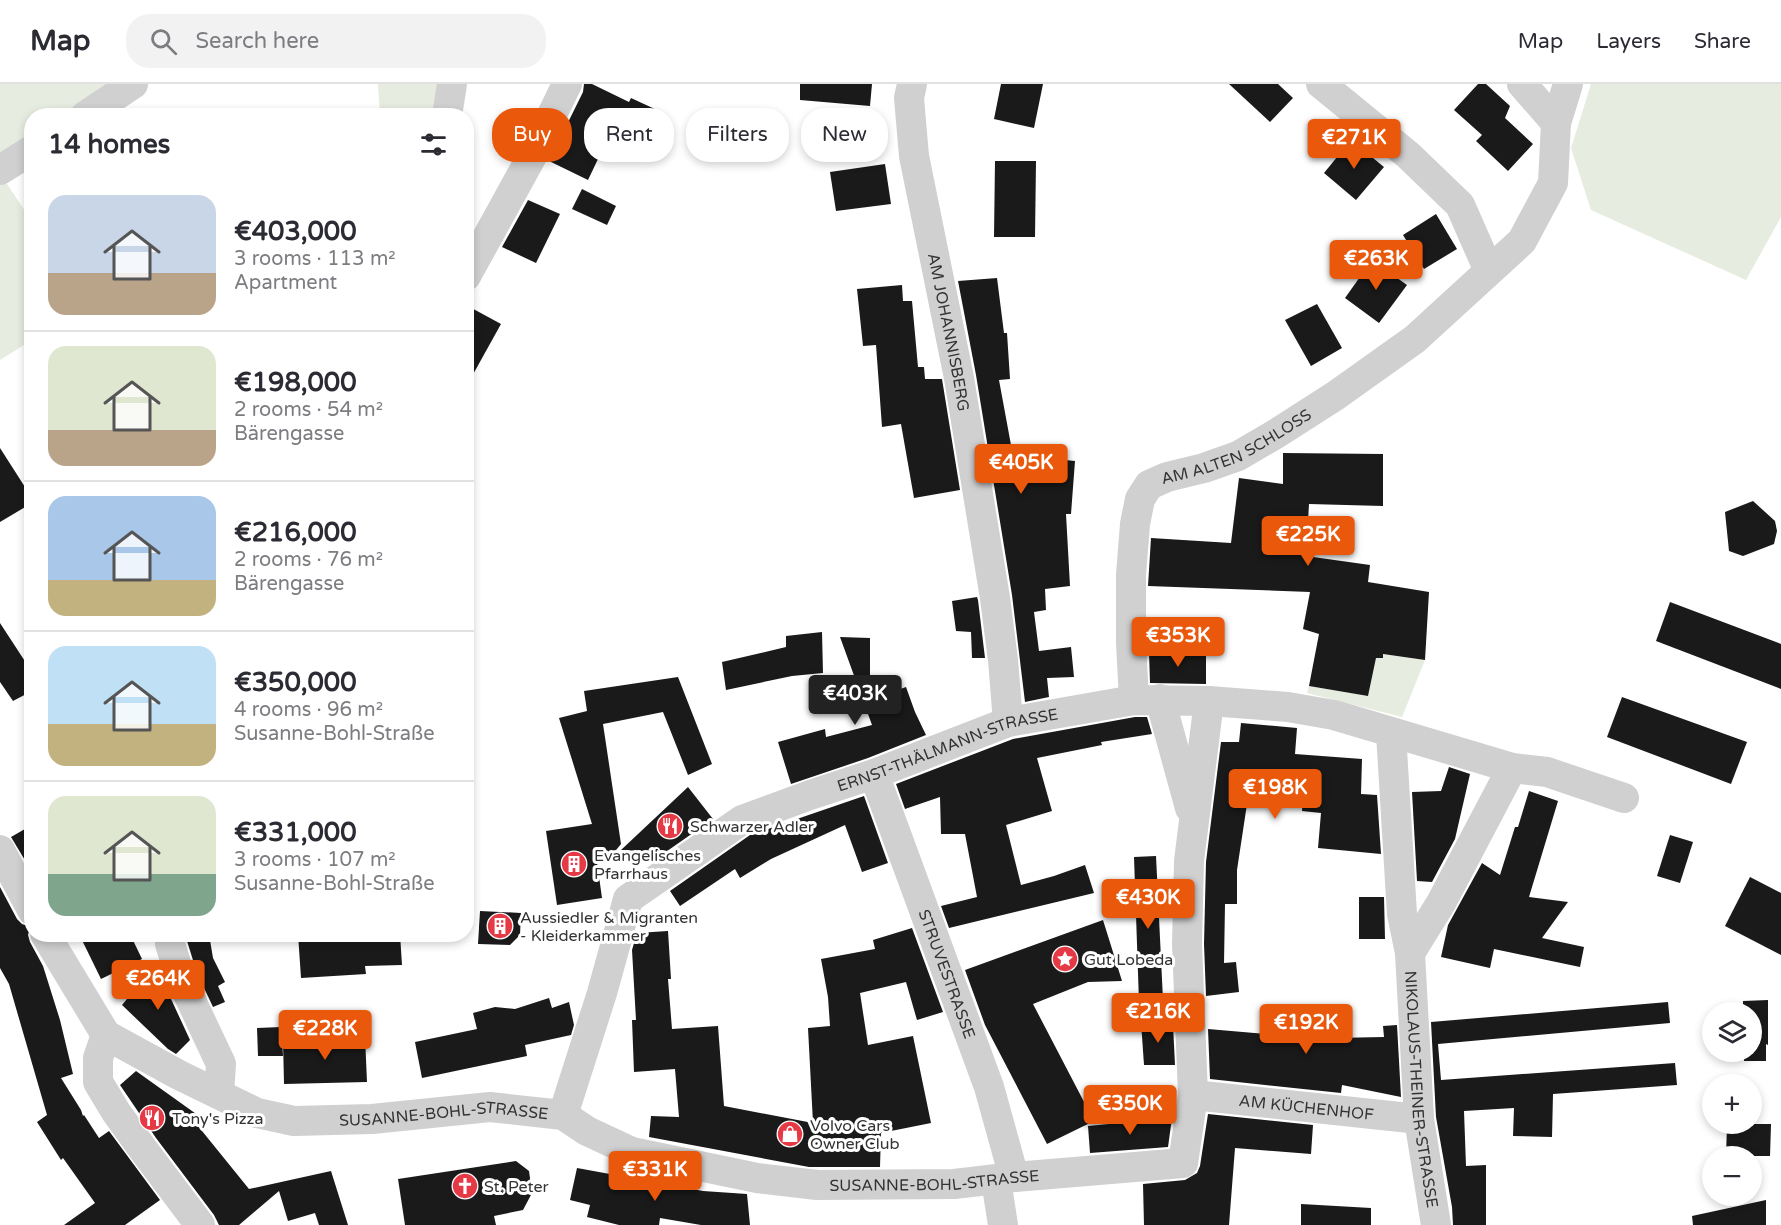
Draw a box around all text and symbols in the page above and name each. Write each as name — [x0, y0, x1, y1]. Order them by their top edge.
search box — [126, 14, 546, 68]
text: Map — [30, 24, 90, 58]
icon: search — [147, 25, 180, 58]
text: Search here — [195, 28, 319, 54]
text: Map — [1518, 29, 1563, 54]
text: Layers — [1596, 29, 1661, 54]
text: Share — [1694, 29, 1751, 54]
chip: Buy — [492, 108, 572, 162]
chip: Rent — [584, 108, 674, 162]
chip: Filters — [686, 108, 789, 162]
chip: New — [801, 108, 888, 162]
pin: €271K — [1312, 119, 1396, 170]
text: €271K — [1322, 126, 1386, 150]
icon: filters — [417, 128, 450, 161]
text: 14 homes — [48, 129, 170, 160]
text: €403,000 — [234, 216, 356, 247]
icon: home — [96, 219, 168, 291]
pin: €263K — [1334, 240, 1418, 291]
text: 3 rooms · 113 m² — [234, 247, 396, 271]
text: €263K — [1344, 247, 1408, 271]
street label: AM JOHANNISBERG — [923, 251, 973, 413]
text: Apartment — [234, 271, 337, 295]
text: €198,000 — [234, 367, 356, 398]
icon: home — [96, 370, 168, 442]
text: 2 rooms · 54 m² — [234, 398, 383, 422]
street label: AM ALTEN SCHLOSS — [1159, 405, 1315, 489]
text: Bärengasse — [234, 422, 344, 446]
pin: €405K — [979, 444, 1063, 495]
text: €405K — [989, 451, 1053, 475]
pin: €225K — [1266, 516, 1350, 567]
text: €216,000 — [234, 517, 356, 548]
icon: home — [96, 520, 168, 592]
text: €225K — [1276, 523, 1340, 547]
text: 2 rooms · 76 m² — [234, 548, 383, 572]
text: Bärengasse — [234, 572, 344, 596]
pin: €353K — [1136, 617, 1220, 668]
text: €353K — [1146, 624, 1210, 648]
text: €350,000 — [234, 667, 356, 698]
icon: home — [96, 670, 168, 742]
pin: €403K — [813, 675, 897, 726]
text: €403K — [823, 682, 887, 706]
text: 4 rooms · 96 m² — [234, 698, 383, 722]
street label: ERNST-THÄLMANN-STRASSE — [835, 704, 1060, 796]
text: Susanne-Bohl-Straße — [234, 722, 435, 746]
pin: €198K — [1233, 769, 1317, 820]
text: €198K — [1243, 776, 1307, 800]
restaurant icon: Schwarzer Adler — [655, 811, 685, 841]
text: €331,000 — [234, 817, 356, 848]
place label: Schwarzer Adler — [690, 817, 815, 837]
icon: home — [96, 820, 168, 892]
place label: Evangelisches Pfarrhaus — [594, 846, 701, 884]
text: 3 rooms · 107 m² — [234, 848, 396, 872]
building icon: Evangelisches Pfarrhaus — [559, 849, 589, 879]
text: Susanne-Bohl-Straße — [234, 872, 435, 896]
pin: €430K — [1106, 879, 1190, 930]
text: €430K — [1116, 886, 1180, 910]
street label: STRUVESTRASSE — [914, 907, 979, 1042]
place label: Aussiedler & Migranten - Kleiderkammer — [520, 908, 698, 946]
building icon: Aussiedler & Migranten - Kleiderkammer — [485, 911, 515, 941]
place icon: Gut Lobeda — [1050, 944, 1080, 974]
place label: Gut Lobeda — [1084, 950, 1173, 970]
pin: €264K — [116, 960, 200, 1011]
text: €264K — [126, 967, 190, 991]
street label: NIKOLAUS-THEINER-STRASSE — [1400, 970, 1442, 1209]
pin: €216K — [1116, 993, 1200, 1044]
text: €216K — [1126, 1000, 1190, 1024]
map controls — [1702, 1002, 1762, 1206]
button: layers — [1702, 1002, 1762, 1062]
pin: €192K — [1264, 1004, 1348, 1055]
pin: €228K — [283, 1010, 367, 1061]
text: €192K — [1274, 1011, 1338, 1035]
text: €228K — [293, 1017, 357, 1041]
button: + — [1702, 1074, 1762, 1134]
pin: €350K — [1088, 1085, 1172, 1136]
street label: AM KÜCHENHOF — [1238, 1091, 1375, 1125]
text: €350K — [1098, 1092, 1162, 1116]
street label: SUSANNE-BOHL-STRASSE — [339, 1098, 549, 1131]
restaurant icon: Tony's Pizza — [137, 1103, 167, 1133]
place label: Tony's Pizza — [172, 1109, 264, 1129]
place label: Volvo Cars Owner Club — [810, 1116, 900, 1154]
shop icon: Volvo Cars Owner Club — [775, 1119, 805, 1149]
button: − — [1702, 1146, 1762, 1206]
pin: €331K — [613, 1151, 697, 1202]
text: €331K — [623, 1158, 687, 1182]
street label: SUSANNE-BOHL-STRASSE — [829, 1166, 1040, 1196]
church icon: St. Peter — [450, 1171, 480, 1201]
place label: St. Peter — [484, 1177, 550, 1197]

